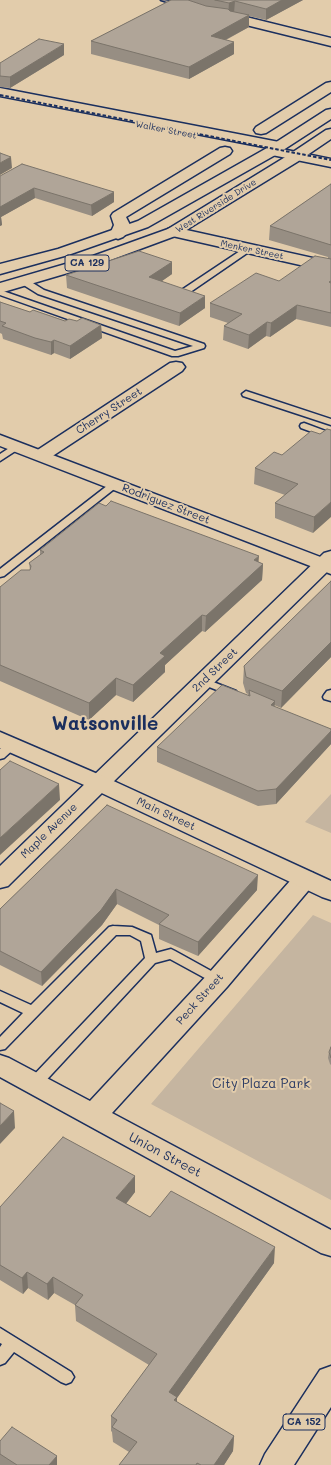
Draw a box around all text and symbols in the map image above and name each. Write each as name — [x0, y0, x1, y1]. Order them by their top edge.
street label: Walker Street — [134, 119, 198, 141]
street label: West Riverside Drive — [174, 177, 258, 235]
street label: Menker Street — [220, 238, 284, 262]
road number: CA 129 — [65, 255, 109, 271]
street label: Cherry Street — [73, 385, 145, 437]
street label: Rodriguez Street — [120, 481, 212, 527]
street label: 2nd Street — [190, 645, 240, 695]
district label: Watsonville — [52, 713, 158, 735]
street label: Main Street — [134, 795, 198, 833]
street label: Maple Avenue — [18, 801, 80, 861]
street label: Peck Street — [174, 971, 226, 1027]
park label: City Plaza Park — [212, 1076, 310, 1092]
street label: Union Street — [126, 1129, 204, 1181]
road number: CA 152 — [283, 1414, 325, 1430]

